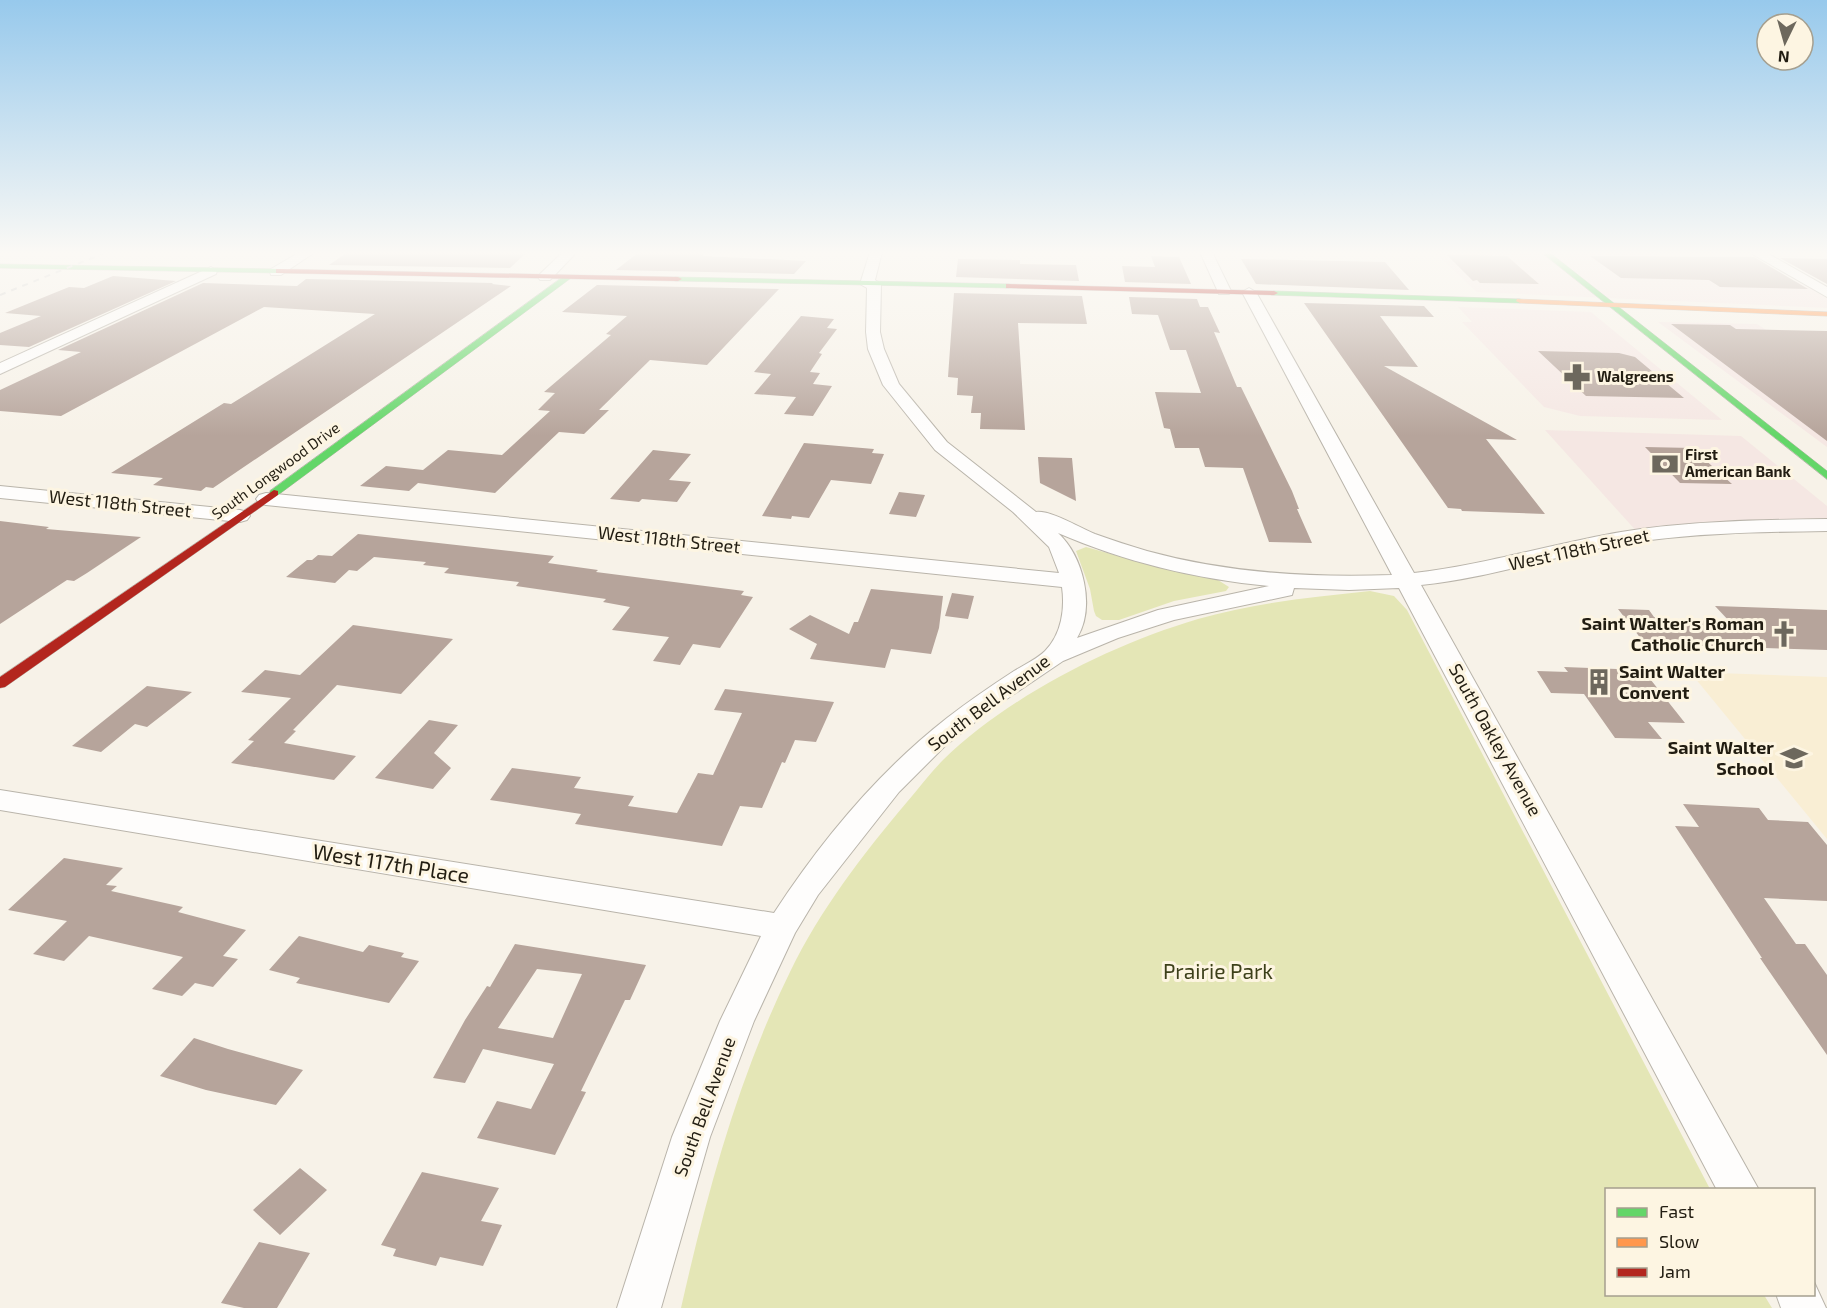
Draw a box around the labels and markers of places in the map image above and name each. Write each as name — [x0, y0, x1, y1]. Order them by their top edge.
pharmacy icon: Walgreens — [1562, 362, 1592, 392]
place label: Walgreens — [1597, 367, 1674, 385]
place label: First American Bank — [1685, 445, 1792, 480]
bank icon: First American Bank — [1650, 449, 1680, 479]
place label: Saint Walter's Roman Catholic Church — [1581, 612, 1764, 655]
church icon: Saint Walter's Roman Catholic Church — [1769, 619, 1799, 649]
place label: Saint Walter Convent — [1619, 660, 1726, 703]
building icon: Saint Walter Convent — [1584, 667, 1614, 697]
place label: Saint Walter School — [1668, 736, 1774, 779]
school or university icon: Saint Walter School — [1779, 743, 1809, 773]

